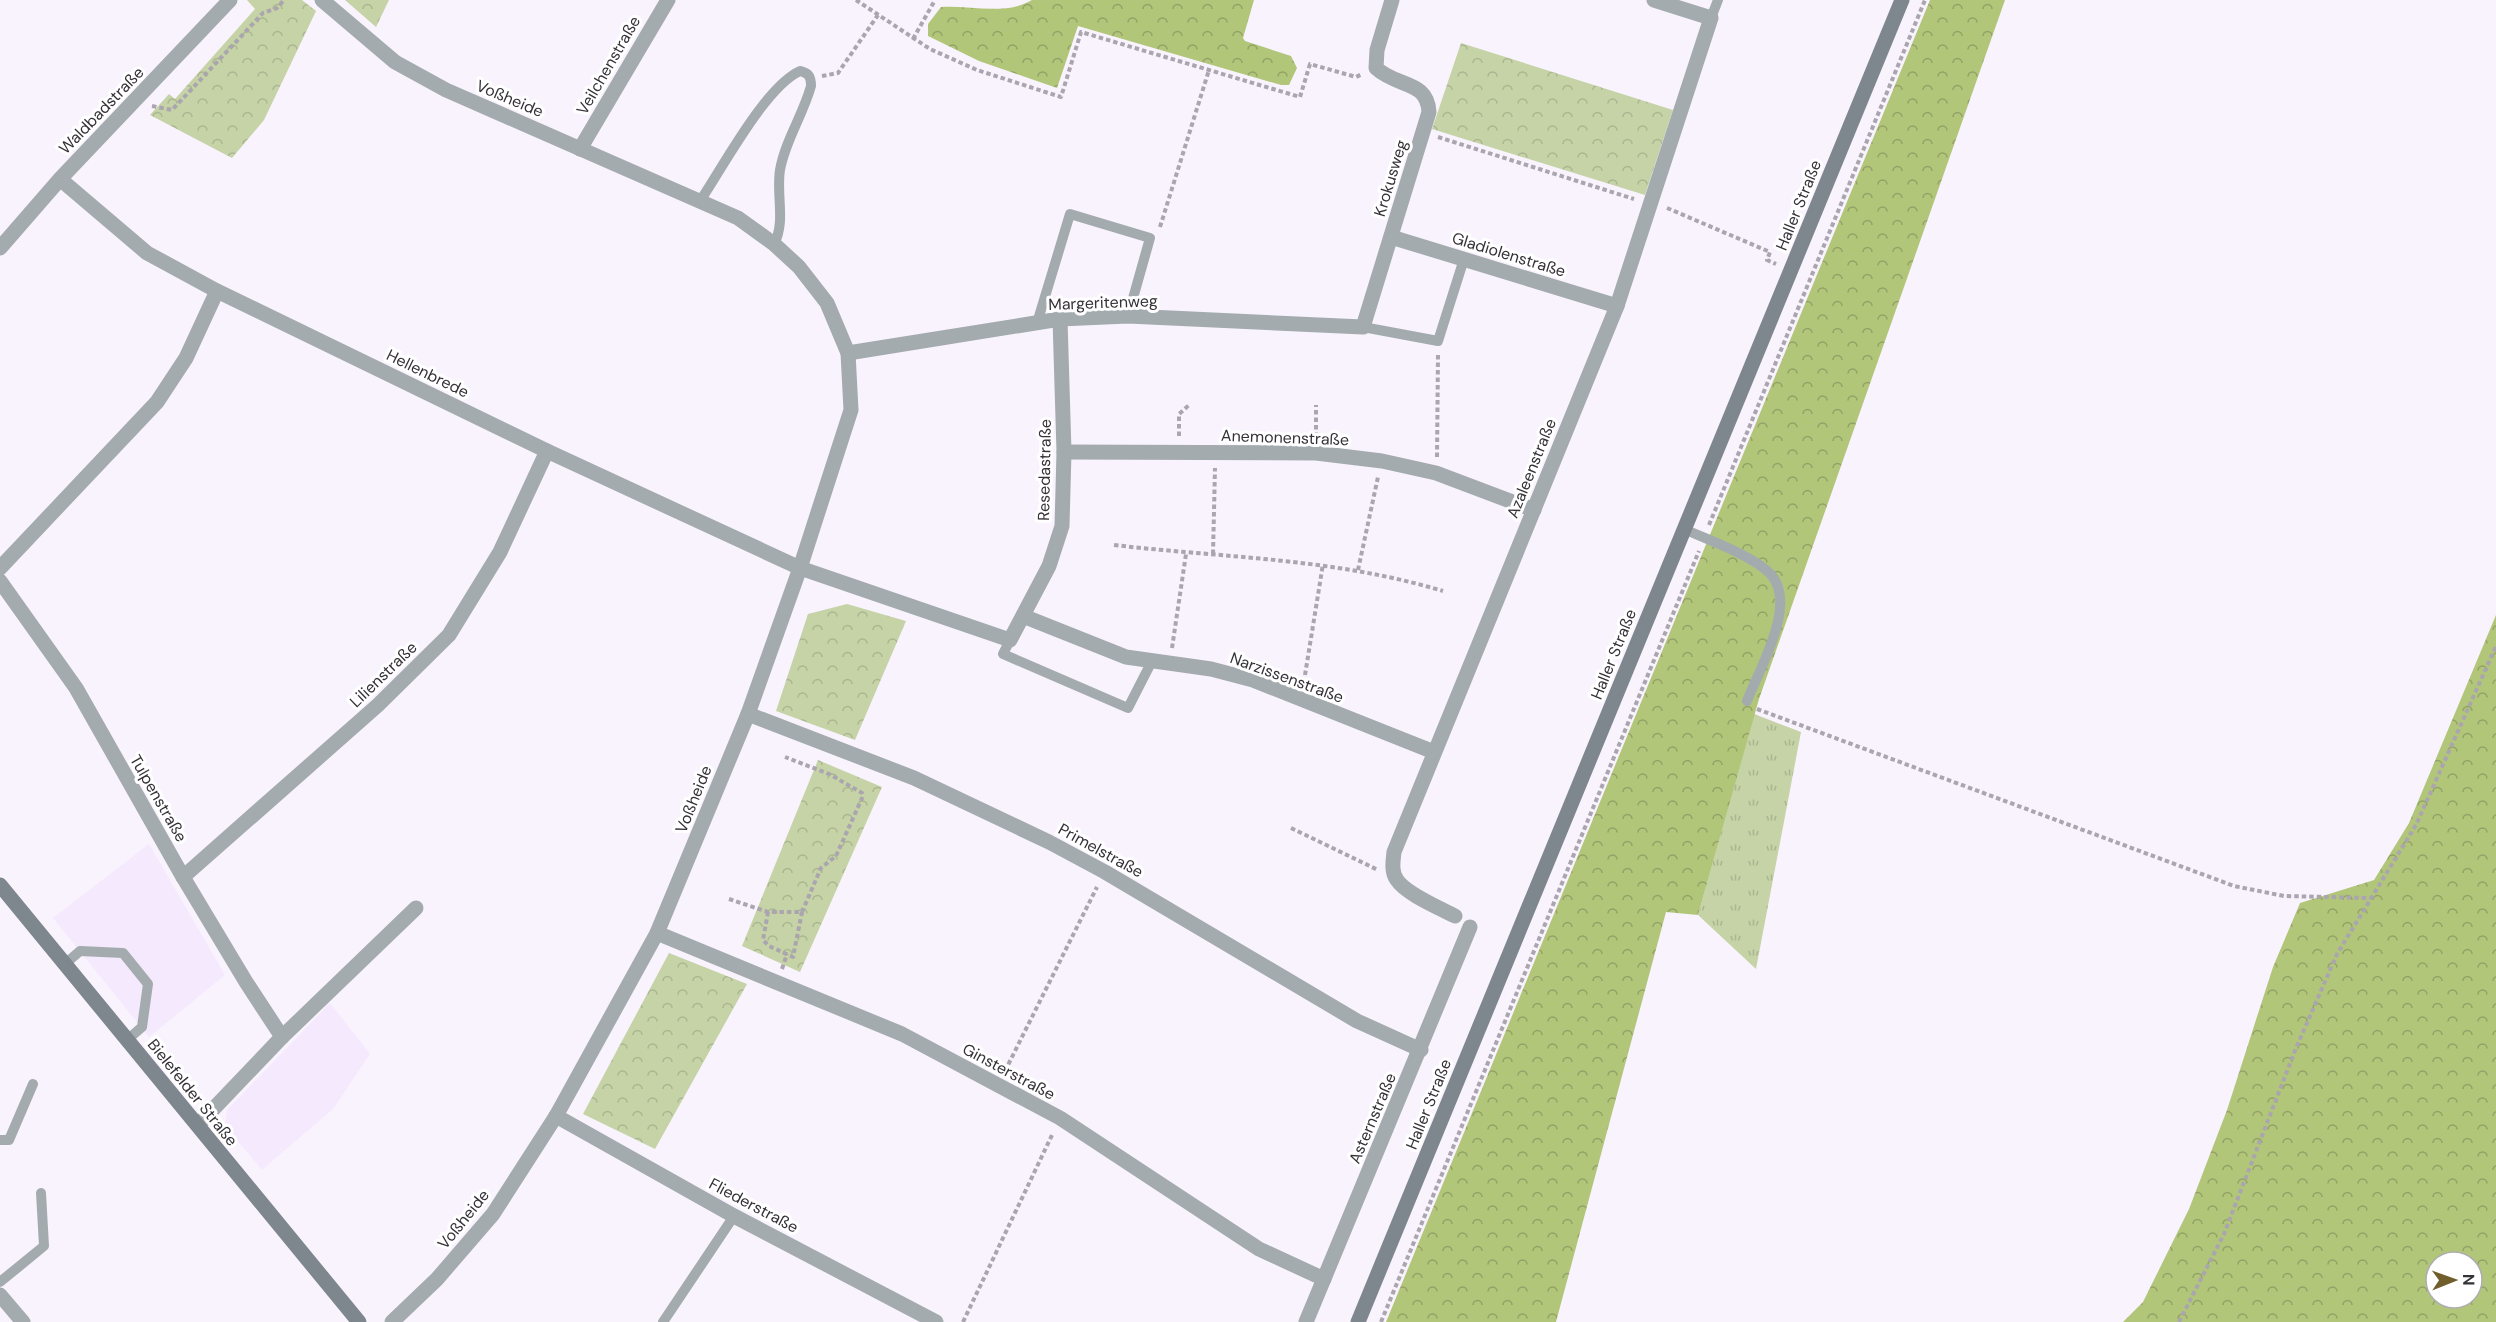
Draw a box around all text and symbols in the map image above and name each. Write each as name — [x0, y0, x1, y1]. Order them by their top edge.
street label: Veilchenstraße — [572, 12, 645, 118]
street label: Waldbadstraße — [54, 62, 148, 159]
street label: Voßheide — [473, 75, 547, 122]
street label: Krokusweg — [1369, 137, 1412, 219]
street label: Haller Straße — [1771, 157, 1826, 253]
street label: Gladiolenstraße — [1450, 227, 1568, 282]
street label: Margeritenweg — [1048, 290, 1158, 315]
street label: Hellenbrede — [383, 344, 472, 402]
street label: Azaleenstraße — [1502, 415, 1561, 521]
street label: Resedastraße — [1033, 419, 1056, 521]
street label: Anemonenstraße — [1221, 425, 1349, 450]
street label: Haller Straße — [1586, 606, 1641, 702]
street label: Lilienstraße — [345, 637, 422, 712]
street label: Narzissenstraße — [1227, 647, 1346, 708]
street label: Tulpenstraße — [125, 751, 192, 846]
street label: Voßheide — [670, 762, 716, 836]
street label: Primelstraße — [1055, 818, 1147, 882]
street label: Bielefelder Straße — [143, 1034, 242, 1150]
street label: Ginsterstraße — [959, 1038, 1059, 1105]
street label: Haller Straße — [1401, 1056, 1456, 1152]
street label: Asternstraße — [1344, 1070, 1401, 1167]
street label: Fliederstraße — [706, 1173, 802, 1238]
street label: Voßheide — [433, 1185, 494, 1253]
north arrow — [2424, 1250, 2484, 1310]
text: N — [2458, 1274, 2479, 1286]

